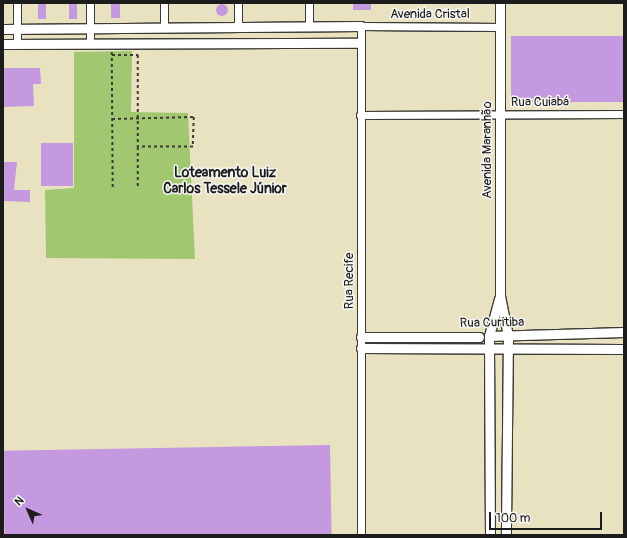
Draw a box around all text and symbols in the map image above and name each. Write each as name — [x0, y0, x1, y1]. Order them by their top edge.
street label: Avenida Cristal — [390, 6, 470, 22]
street label: Rua Cuiabá — [511, 94, 569, 110]
street label: Avenida Maranhão — [479, 101, 495, 199]
district label: Loteamento Luiz Carlos Tessele Júnior — [163, 165, 287, 198]
street label: Rua Recife — [341, 253, 357, 309]
street label: Rua Curitiba — [460, 315, 524, 331]
north arrow — [8, 490, 48, 530]
text: N — [12, 494, 26, 508]
scale bar — [491, 504, 604, 530]
text: 100 m — [496, 511, 530, 526]

